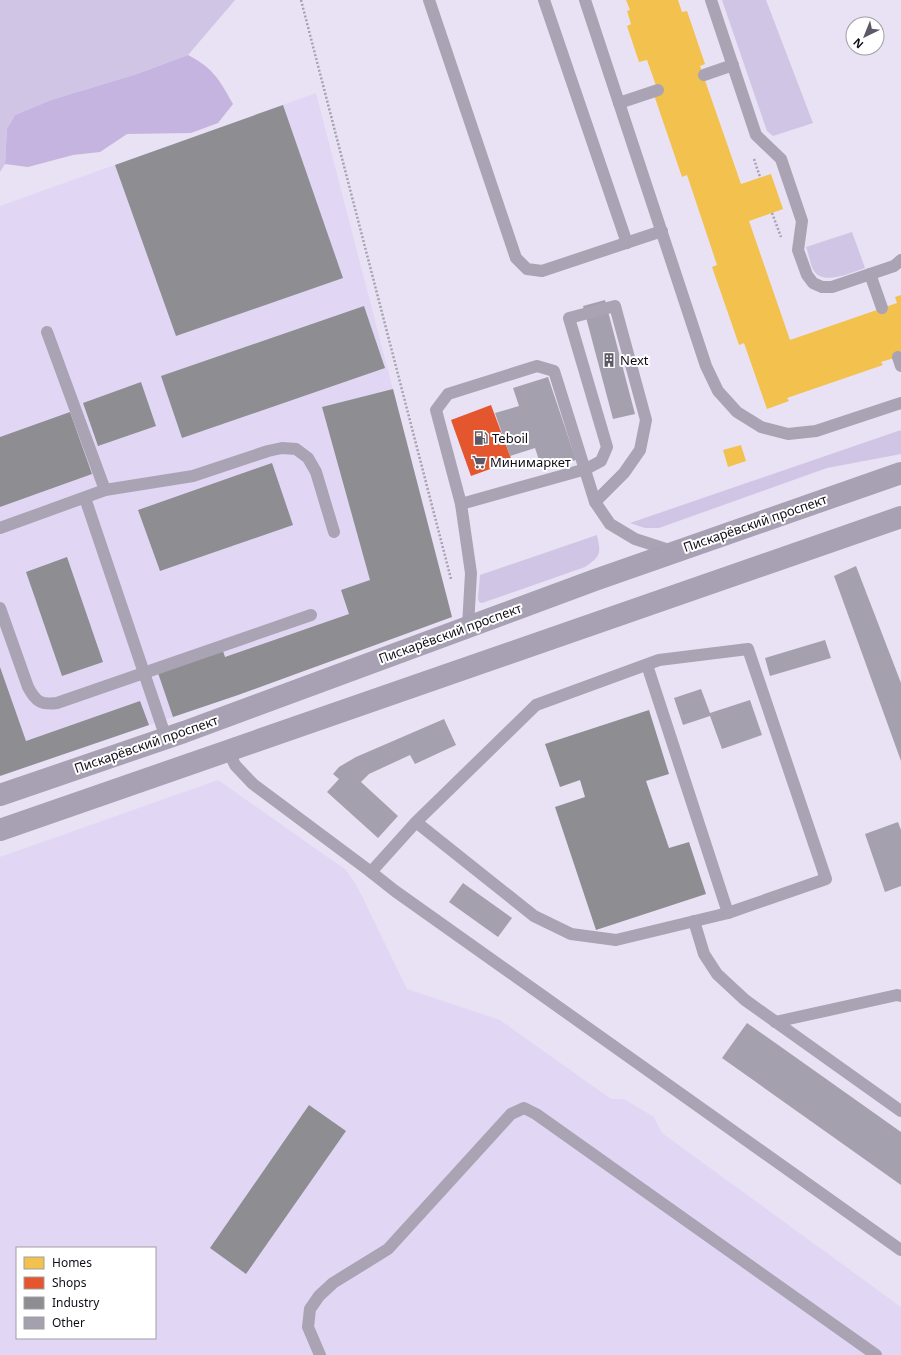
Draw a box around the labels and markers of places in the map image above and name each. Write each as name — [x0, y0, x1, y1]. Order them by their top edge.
place label: Next — [620, 351, 649, 369]
building icon: Next — [601, 352, 617, 368]
place label: Teboil — [492, 429, 528, 447]
fuel station icon: Teboil — [473, 430, 489, 446]
place label: Минимаркет — [490, 453, 571, 471]
supermarket icon: Минимаркет — [471, 454, 487, 470]

